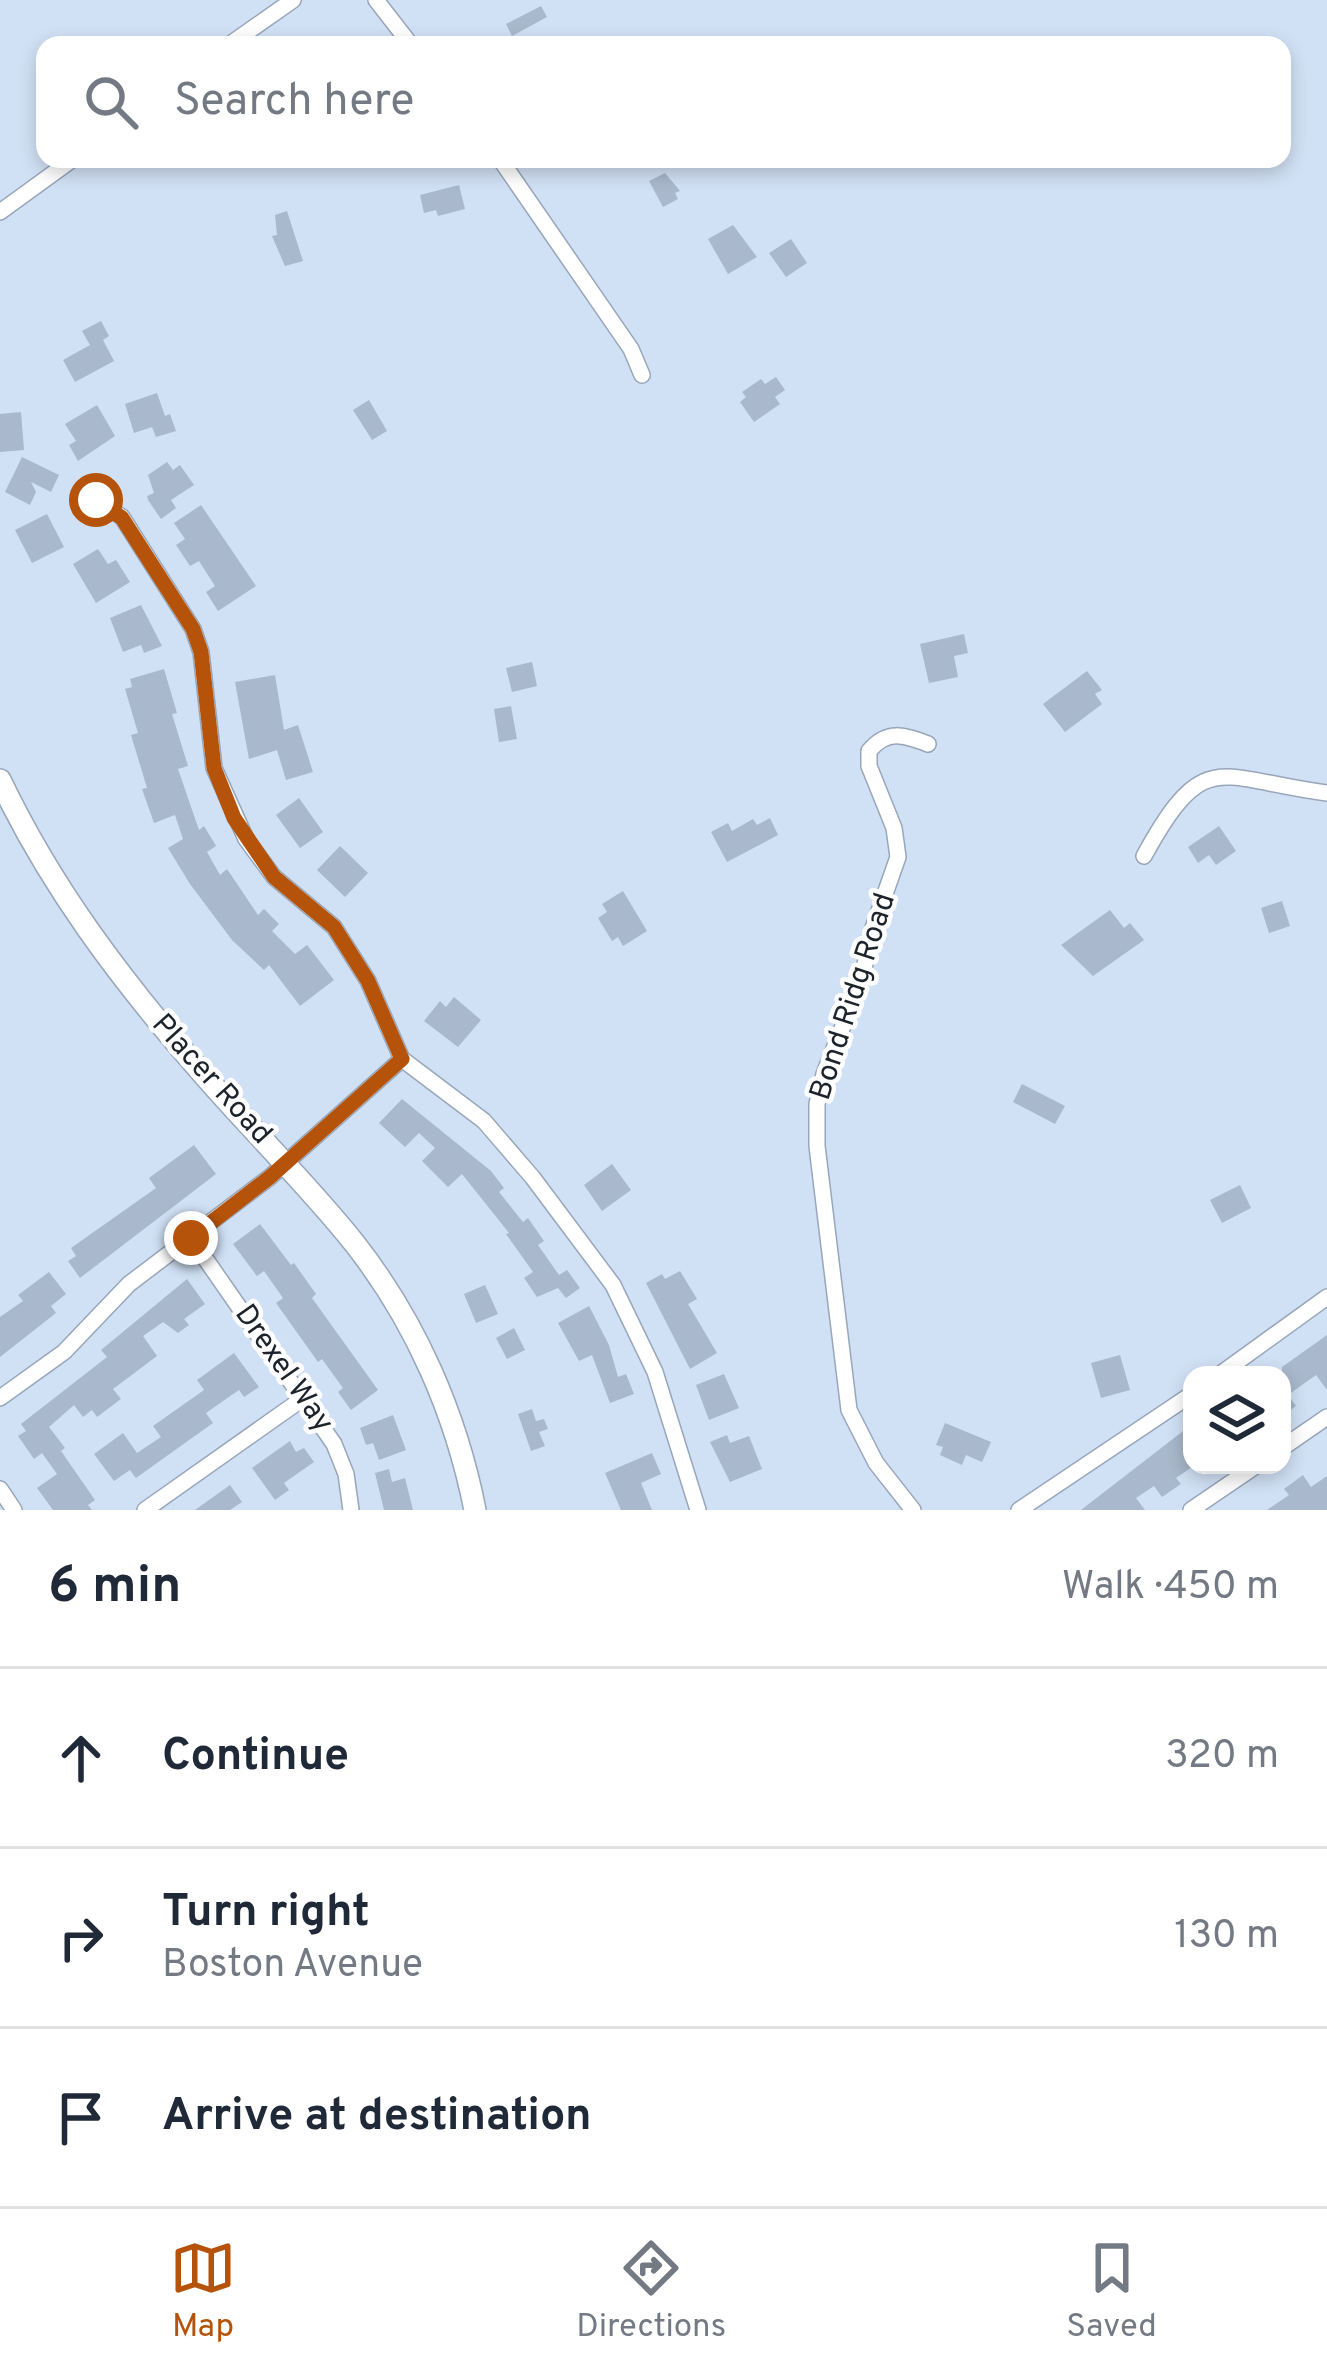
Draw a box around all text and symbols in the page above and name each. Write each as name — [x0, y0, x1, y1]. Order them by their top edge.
search box — [36, 36, 1291, 168]
icon: search — [78, 69, 144, 135]
text: Search here — [174, 74, 414, 131]
route start — [69, 473, 123, 527]
street label: Bond Ridg Road — [803, 889, 905, 1105]
street label: Placer Road — [143, 1007, 279, 1153]
route end — [164, 1211, 218, 1265]
street label: Drexel Way — [225, 1298, 341, 1440]
map controls — [1183, 1366, 1291, 1474]
button: layers — [1183, 1366, 1291, 1474]
text: 6 min — [48, 1556, 181, 1621]
text: Walk · 450 m — [1062, 1564, 1279, 1613]
icon: ahead — [48, 1725, 114, 1791]
text: Continue — [162, 1729, 349, 1786]
text: 320 m — [1165, 1733, 1279, 1782]
text: Turn right — [162, 1885, 370, 1942]
icon: right — [48, 1905, 114, 1971]
text: 130 m — [1174, 1913, 1279, 1962]
text: Boston Avenue — [162, 1942, 423, 1991]
icon: arrive — [48, 2085, 114, 2151]
text: Arrive at destination — [162, 2089, 592, 2146]
tab: Map — [170, 2235, 236, 2349]
tab: Directions — [576, 2235, 726, 2349]
tab: Saved — [1066, 2235, 1157, 2349]

